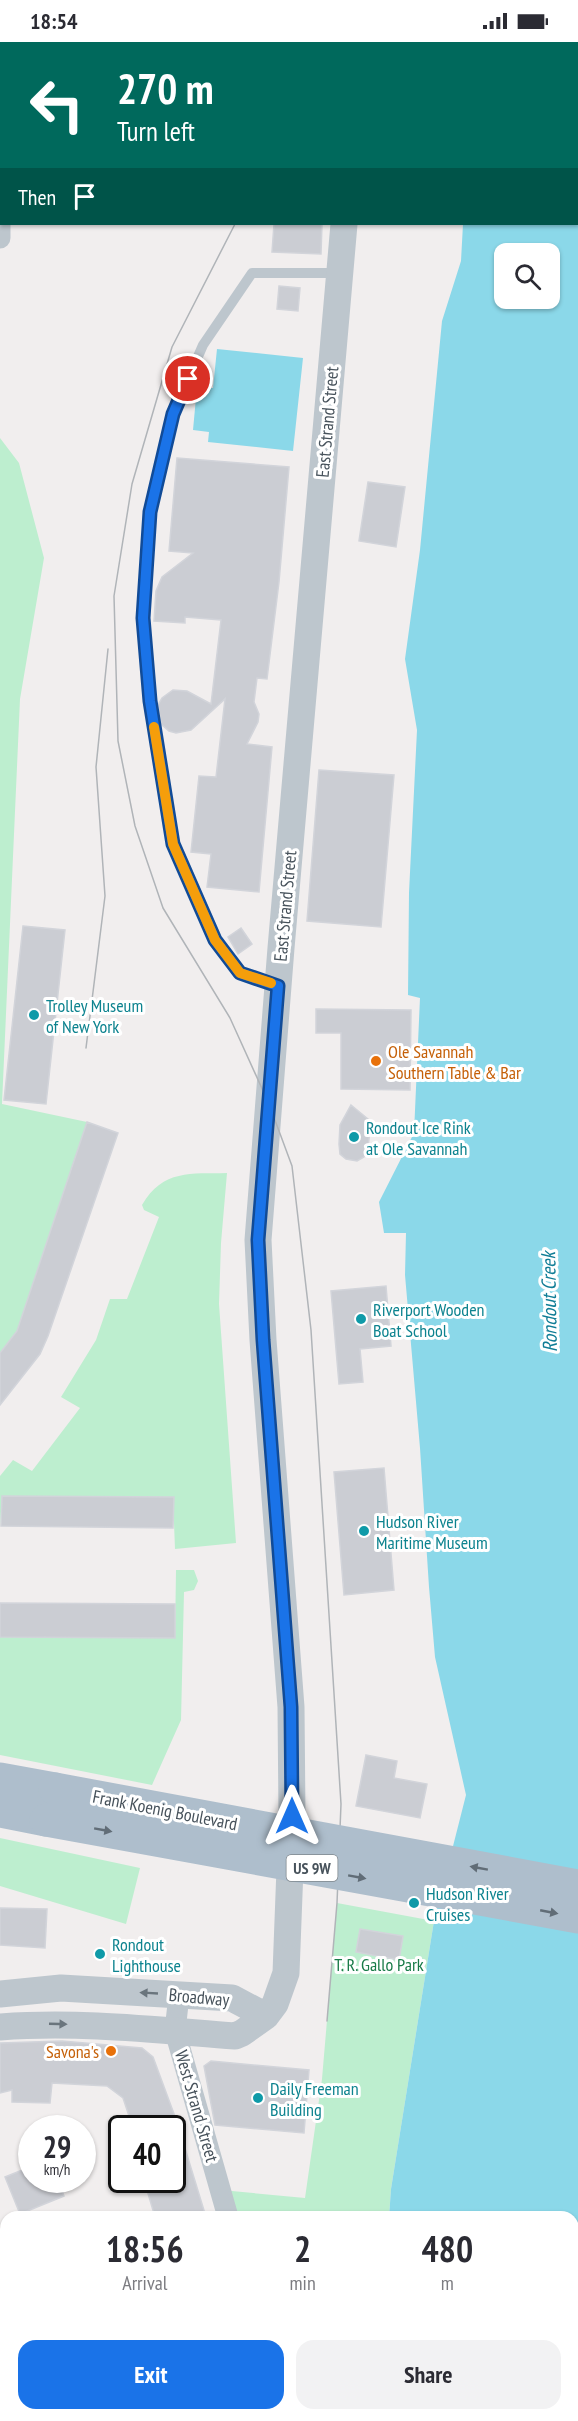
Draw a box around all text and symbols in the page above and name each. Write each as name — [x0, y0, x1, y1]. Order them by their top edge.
text: 18:54 — [30, 7, 78, 35]
text: 270 m — [117, 61, 214, 116]
icon: left — [18, 66, 96, 144]
text: Turn left — [117, 114, 195, 148]
icon: arrive — [68, 180, 101, 213]
text: Then — [18, 183, 56, 211]
map controls — [494, 243, 560, 309]
button: search — [494, 243, 560, 309]
pin — [162, 353, 213, 404]
icon: arrive — [171, 362, 204, 395]
street label: East Strand Street — [311, 366, 343, 478]
street label: East Strand Street — [269, 850, 301, 962]
place label: Trolley Museum of New York — [46, 994, 143, 1038]
marker: Trolley Museum of New York — [27, 1008, 41, 1022]
place label: Ole Savannah Southern Table & Bar — [388, 1040, 521, 1084]
marker: Ole Savannah Southern Table & Bar — [369, 1054, 383, 1068]
place label: Rondout Ice Rink at Ole Savannah — [366, 1116, 471, 1160]
marker: Rondout Ice Rink at Ole Savannah — [347, 1130, 361, 1144]
water label: Rondout Creek — [535, 1249, 563, 1352]
place label: Riverport Wooden Boat School — [373, 1298, 484, 1342]
marker: Riverport Wooden Boat School — [354, 1312, 368, 1326]
place label: Hudson River Maritime Museum — [376, 1510, 488, 1554]
marker: Hudson River Maritime Museum — [357, 1524, 371, 1538]
position arrow — [260, 1784, 324, 1848]
street label: Frank Koenig Boulevard — [91, 1785, 239, 1835]
one-way arrow — [94, 1826, 113, 1835]
road number: US 9W — [286, 1855, 338, 1881]
one-way arrow — [469, 1863, 488, 1872]
one-way arrow — [348, 1873, 367, 1882]
place label: Hudson River Cruises — [426, 1882, 509, 1926]
marker: Hudson River Cruises — [407, 1896, 421, 1910]
one-way arrow — [540, 1908, 559, 1917]
place label: Rondout Lighthouse — [112, 1933, 181, 1977]
marker: Rondout Lighthouse — [93, 1947, 107, 1961]
park label: T. R. Gallo Park — [334, 1953, 424, 1976]
street label: Broadway — [168, 1983, 230, 2011]
one-way arrow — [139, 1988, 158, 1998]
one-way arrow — [49, 2019, 68, 2029]
place label: Savona's — [46, 2040, 99, 2063]
marker: Savona's — [104, 2044, 118, 2058]
street label: West Strand Street — [170, 2047, 224, 2165]
place label: Daily Freeman Building — [270, 2077, 359, 2121]
marker: Daily Freeman Building — [251, 2091, 265, 2105]
speed limit sign: 40 — [108, 2115, 186, 2193]
text: 29 — [43, 2127, 71, 2166]
text: km/h — [44, 2160, 70, 2179]
text: 18:56 — [106, 2225, 184, 2272]
text: 2 — [294, 2225, 311, 2272]
text: 480 — [422, 2225, 473, 2272]
text: Arrival — [122, 2270, 167, 2296]
text: min — [290, 2270, 316, 2296]
text: m — [441, 2270, 454, 2296]
button: Exit — [18, 2340, 284, 2409]
button: Share — [296, 2340, 561, 2409]

